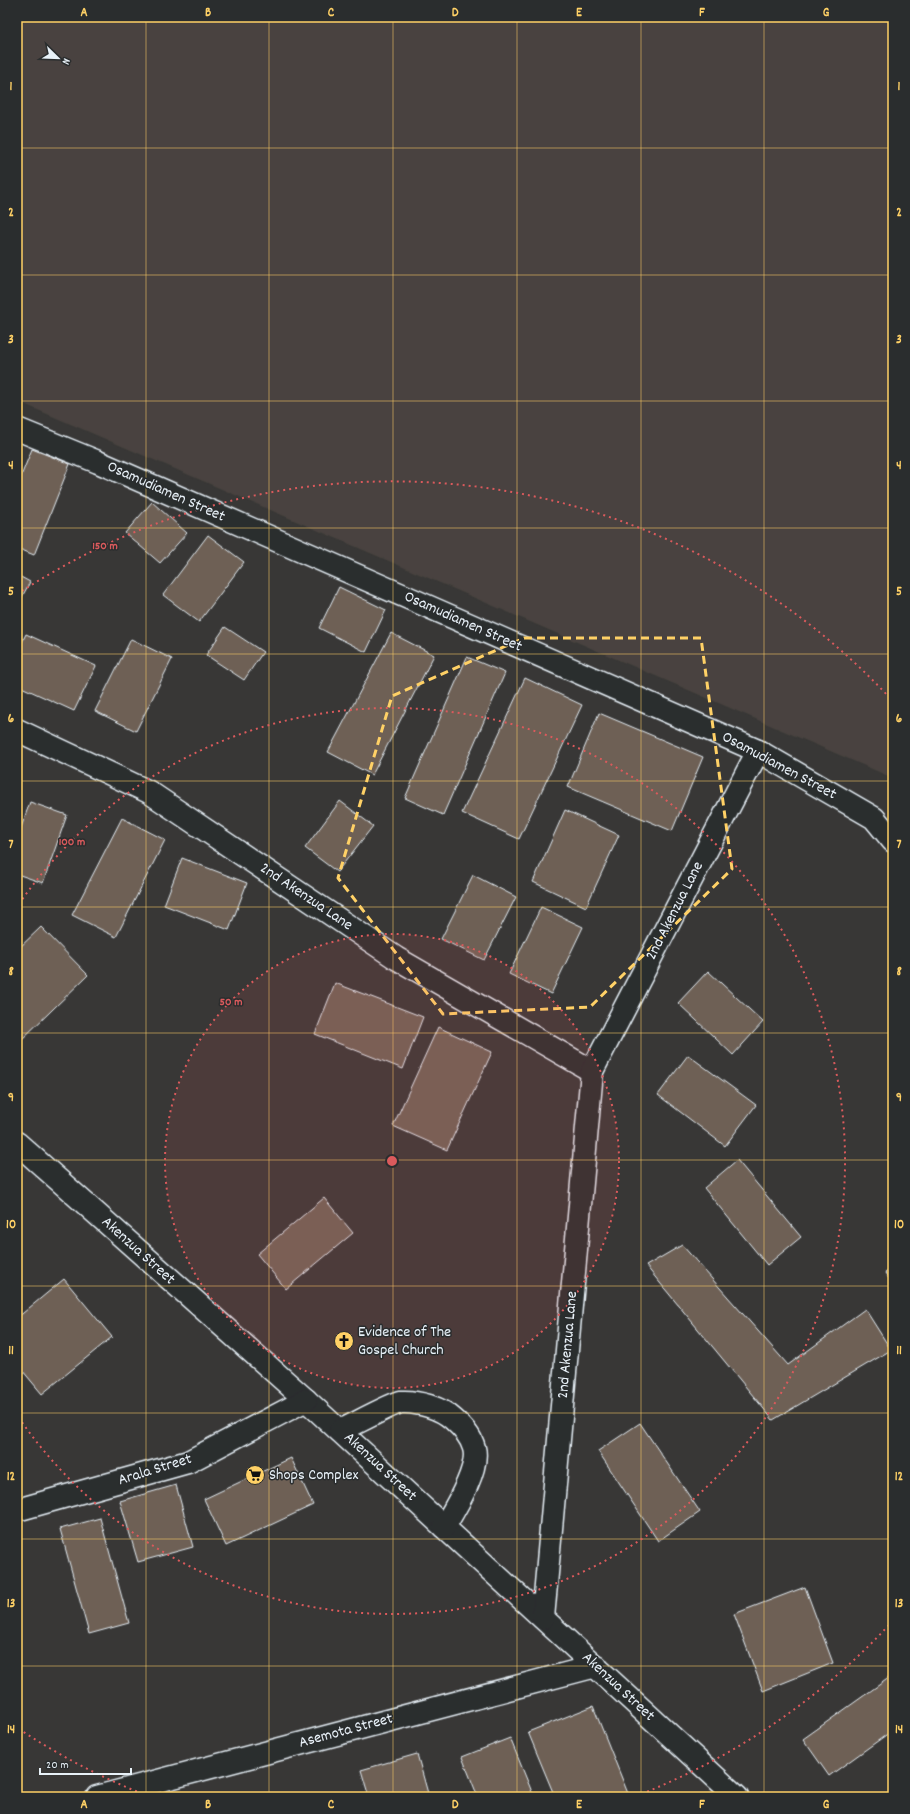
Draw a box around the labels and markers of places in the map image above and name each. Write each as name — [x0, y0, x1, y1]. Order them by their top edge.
centre of rings — [385, 1154, 399, 1168]
place label: Evidence of The Gospel Church — [358, 1321, 451, 1362]
church icon: Evidence of The Gospel Church — [333, 1330, 355, 1352]
supermarket icon: Shops Complex — [244, 1464, 266, 1486]
place label: Shops Complex — [269, 1464, 359, 1487]

